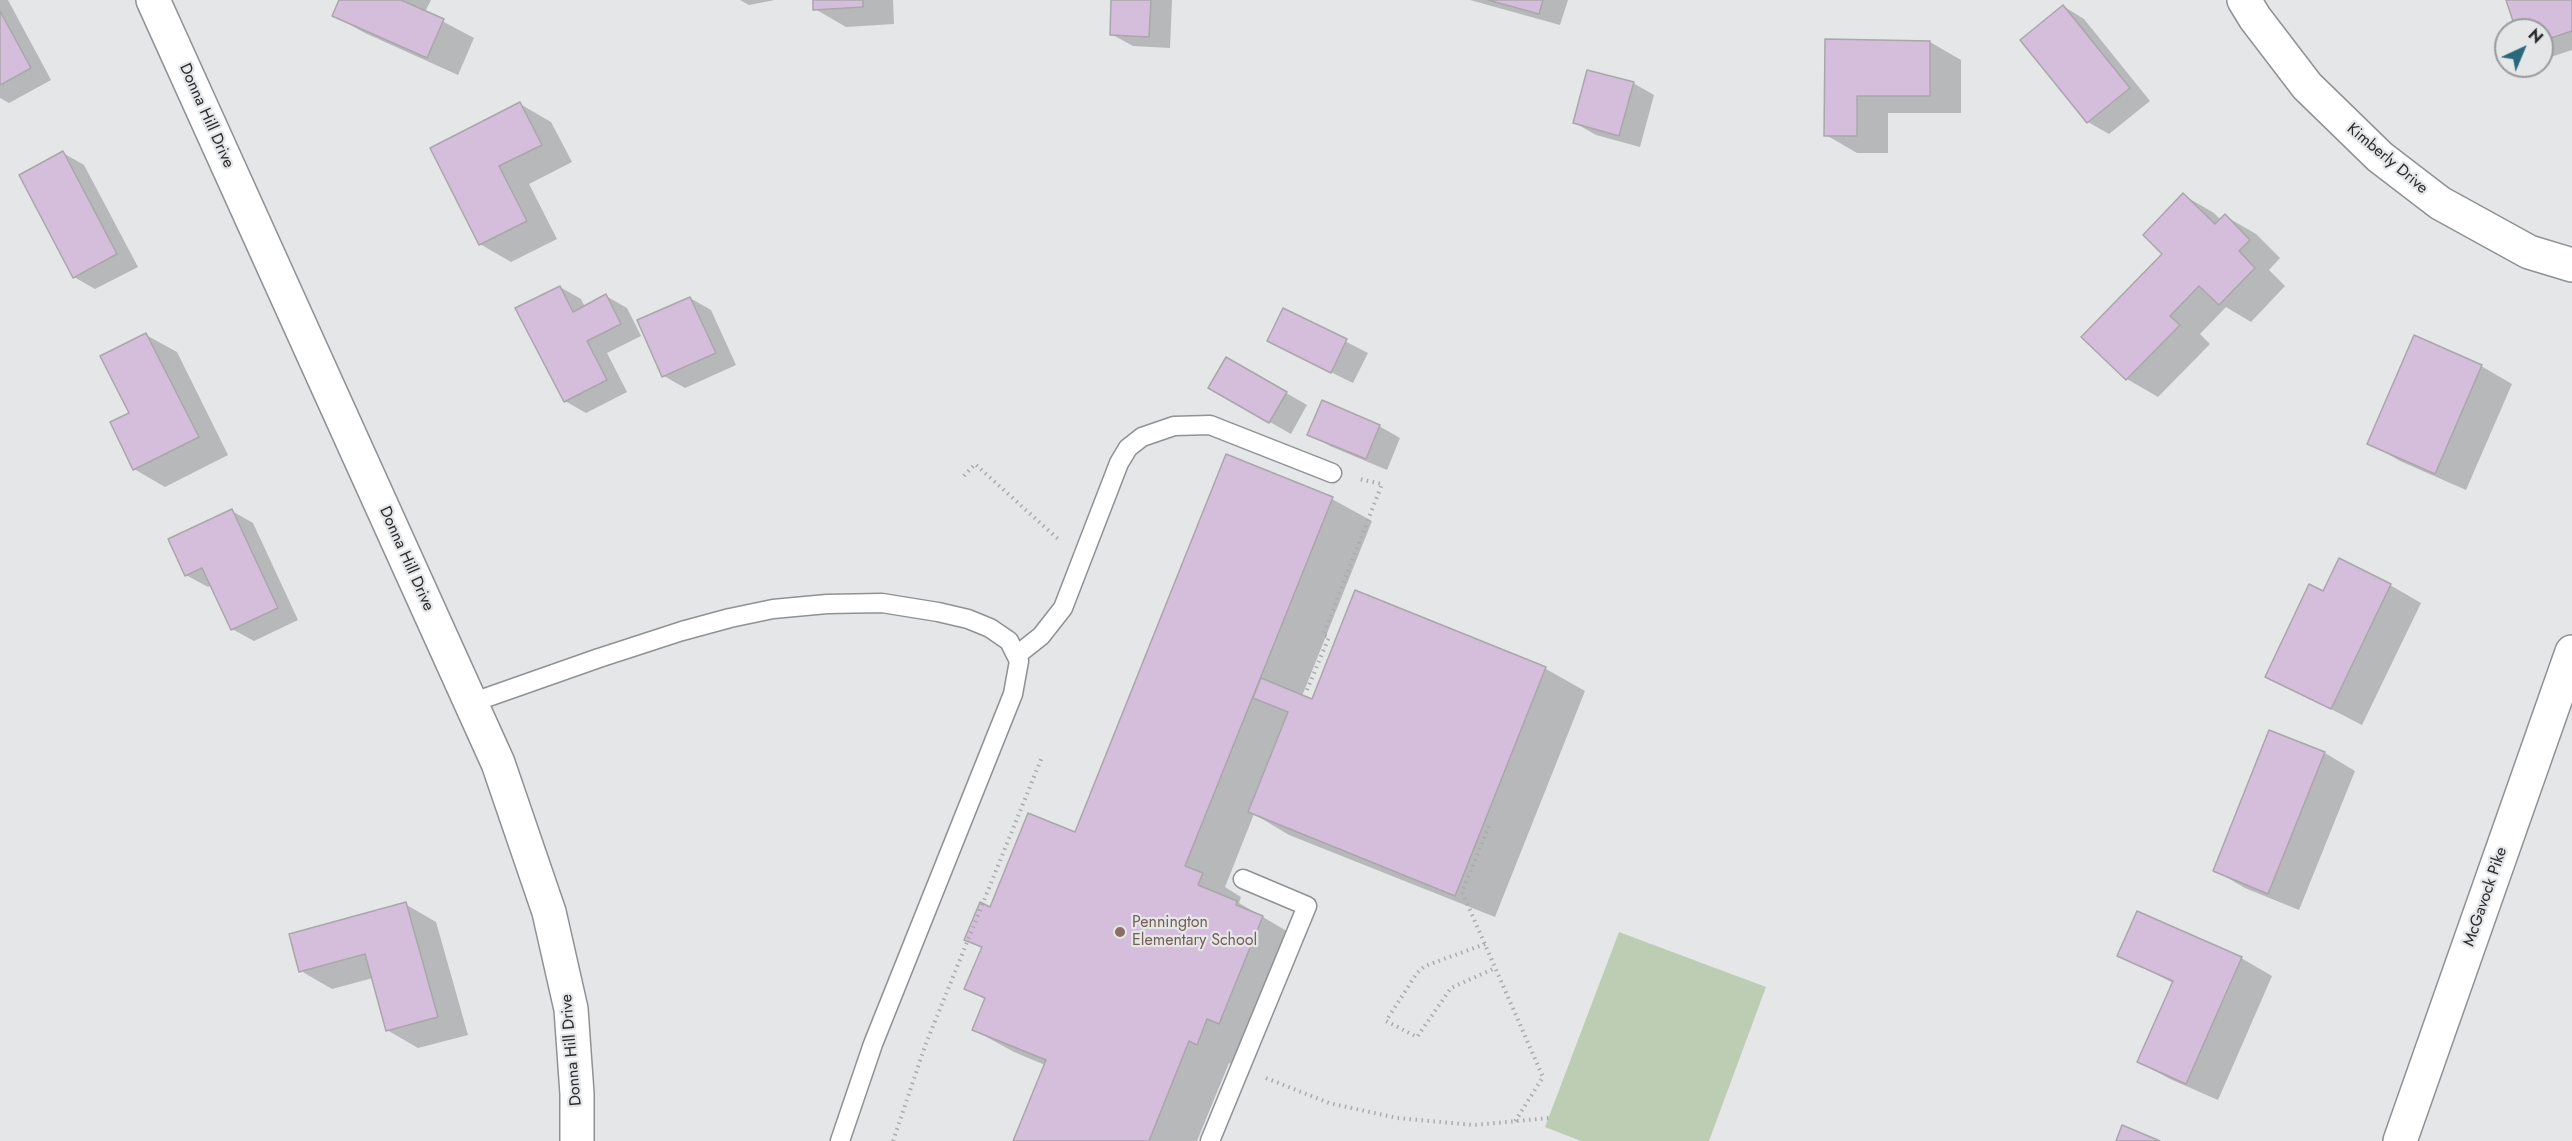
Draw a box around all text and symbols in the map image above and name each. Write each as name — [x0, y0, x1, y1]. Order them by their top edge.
north arrow — [2494, 18, 2554, 78]
text: N — [2523, 23, 2548, 49]
street label: Donna Hill Drive — [174, 61, 238, 171]
street label: Kimberly Drive — [2343, 120, 2431, 198]
street label: Donna Hill Drive — [374, 504, 438, 614]
street label: McGavock Pike — [2460, 845, 2512, 949]
place label: Pennington Elementary School — [1132, 913, 1257, 951]
marker: Pennington Elementary School — [1113, 925, 1127, 939]
street label: Donna Hill Drive — [558, 993, 586, 1107]

